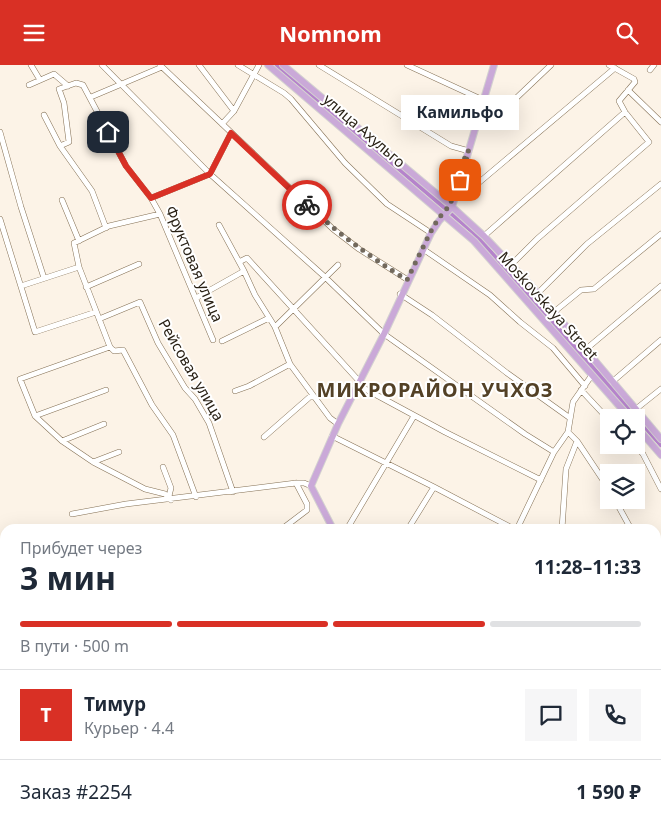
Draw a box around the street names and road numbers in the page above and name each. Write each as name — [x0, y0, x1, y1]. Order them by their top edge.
street label: улица Ахульго — [319, 89, 410, 172]
street label: Фруктовая улица — [161, 203, 228, 325]
street label: Moskovskaya Street — [495, 247, 603, 364]
street label: Рейсовая улица — [155, 315, 229, 424]

